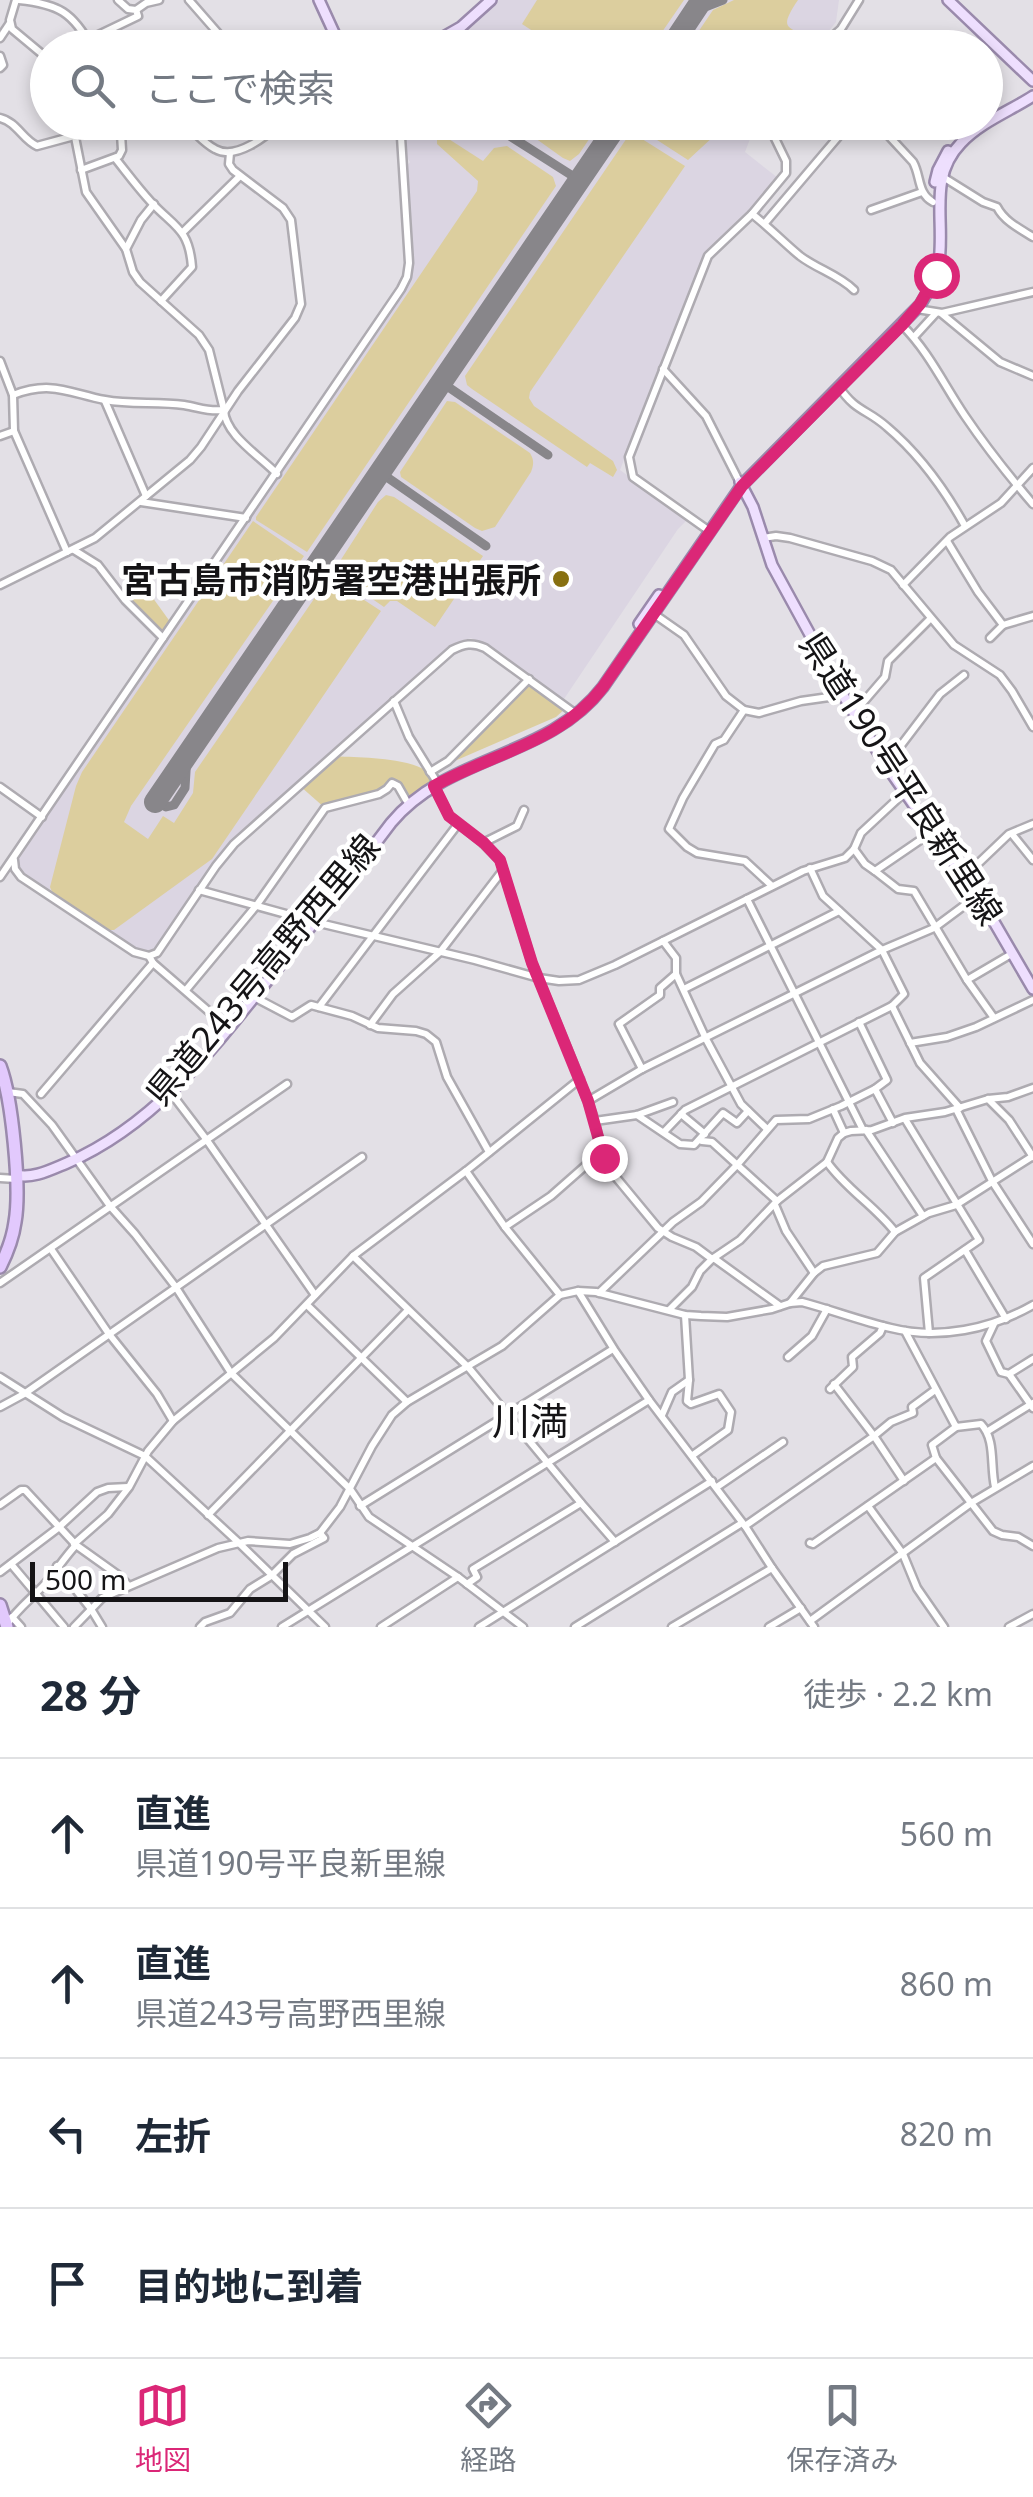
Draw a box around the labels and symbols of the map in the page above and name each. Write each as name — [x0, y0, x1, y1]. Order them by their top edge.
route start — [914, 253, 960, 299]
place label: 宮古島市消防署空港出張所 — [121, 556, 541, 603]
marker: 宮古島市消防署空港出張所 — [550, 568, 572, 590]
street label: 県道190号平良新里線 — [790, 623, 1014, 933]
street label: 県道243号高野西里線 — [135, 824, 389, 1114]
route end — [582, 1136, 628, 1182]
district label: 川満 — [492, 1394, 568, 1446]
scale bar — [30, 1557, 288, 1602]

